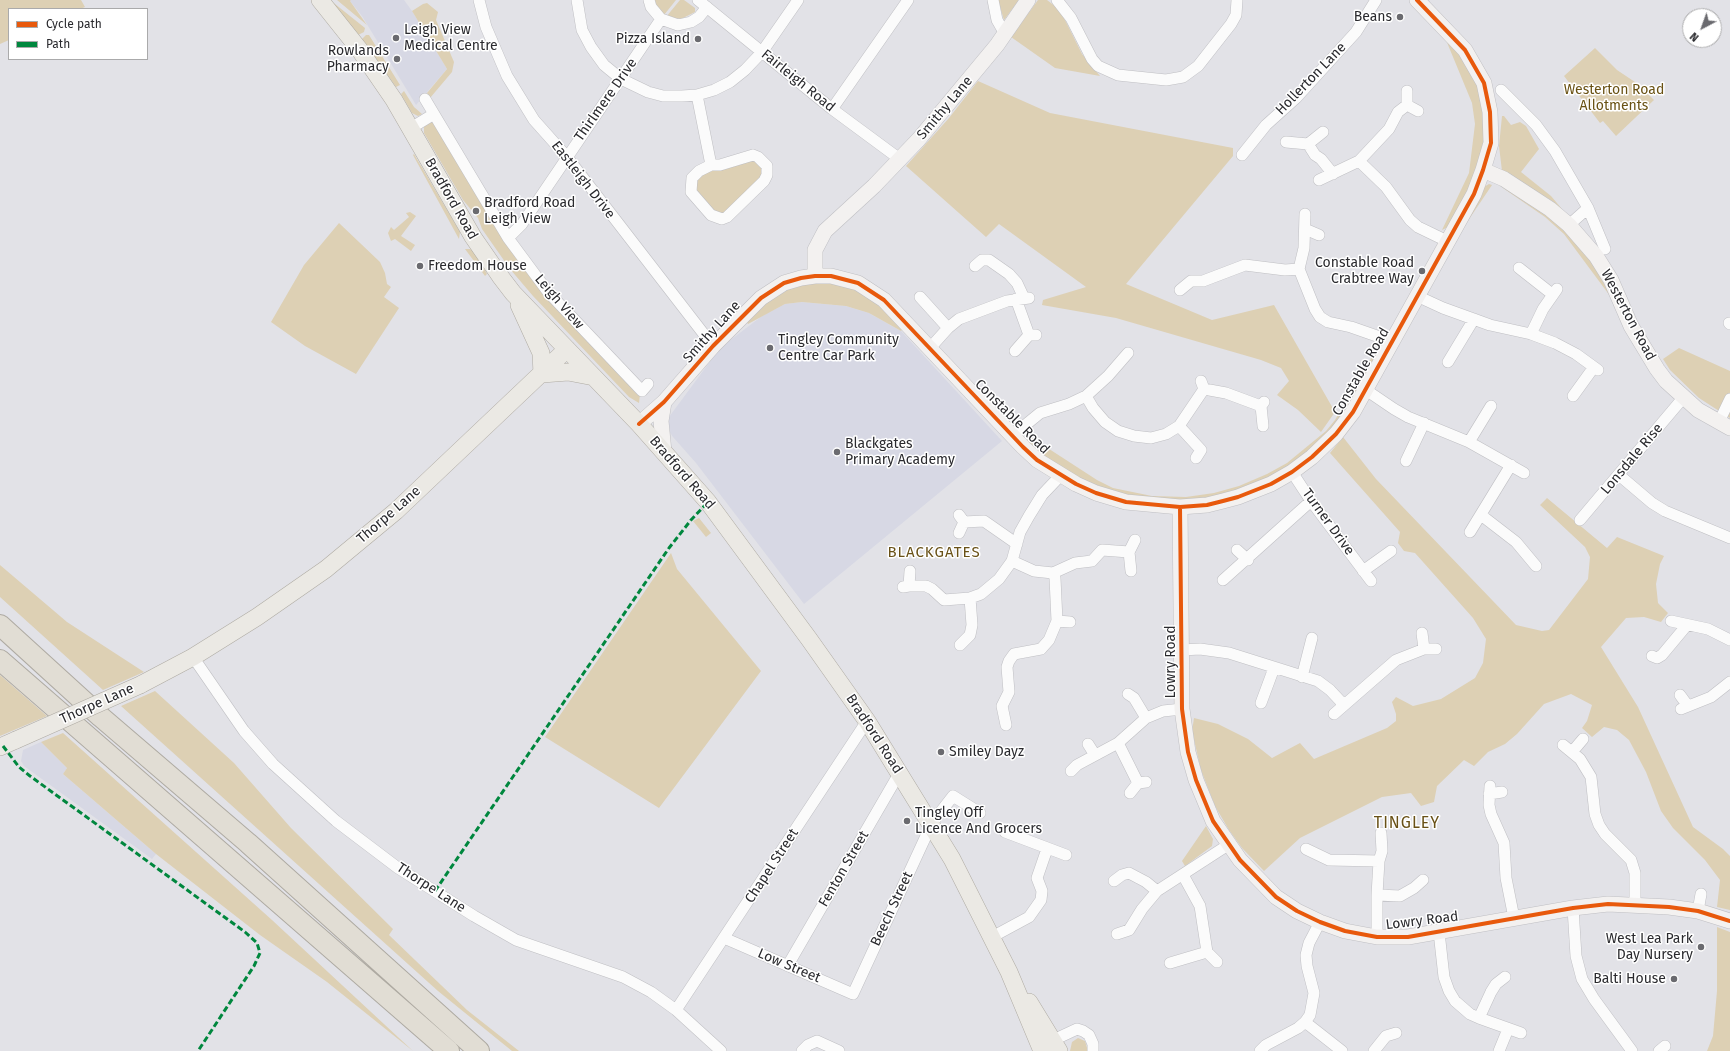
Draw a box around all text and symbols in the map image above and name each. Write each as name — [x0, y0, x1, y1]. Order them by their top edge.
legend — [8, 8, 148, 60]
north arrow — [1682, 8, 1722, 48]
place label: Beans — [1354, 9, 1392, 25]
marker: Beans — [1395, 12, 1405, 22]
text: Cycle path — [46, 17, 102, 31]
place label: Leigh View Medical Centre — [404, 22, 498, 54]
text: N — [1687, 29, 1701, 44]
place label: Pizza Island — [616, 31, 690, 47]
marker: Leigh View Medical Centre — [391, 33, 401, 43]
marker: Pizza Island — [693, 34, 703, 44]
text: Path — [46, 37, 70, 51]
street label: Hollerton Lane — [1272, 39, 1350, 119]
place label: Rowlands Pharmacy — [327, 43, 389, 76]
street label: Fairleigh Road — [758, 46, 838, 116]
marker: Rowlands Pharmacy — [392, 54, 402, 64]
street label: Thirlmere Drive — [571, 55, 641, 145]
street label: Smithy Lane — [914, 73, 976, 143]
park label: Westerton Road Allotments — [1564, 82, 1664, 114]
street label: Eastleigh Drive — [547, 138, 619, 222]
street label: Bradford Road — [421, 155, 481, 243]
place label: Bradford Road Leigh View — [484, 195, 575, 228]
marker: Bradford Road Leigh View — [471, 206, 481, 216]
place label: Constable Road Crabtree Way — [1315, 255, 1414, 288]
place label: Freedom House — [428, 258, 527, 274]
marker: Freedom House — [415, 261, 425, 271]
marker: Constable Road Crabtree Way — [1417, 266, 1427, 276]
street label: Westerton Road — [1597, 267, 1659, 363]
street label: Leigh View — [531, 271, 587, 333]
street label: Smithy Lane — [680, 298, 744, 366]
street label: Constable Road — [1329, 325, 1393, 419]
place label: Tingley Community Centre Car Park — [778, 332, 899, 364]
marker: Tingley Community Centre Car Park — [765, 343, 775, 353]
street label: Constable Road — [971, 376, 1053, 458]
street label: Lonsdale Rise — [1597, 420, 1667, 498]
street label: Bradford Road — [646, 433, 718, 513]
place label: Blackgates Primary Academy — [845, 436, 955, 468]
marker: Blackgates Primary Academy — [832, 447, 842, 457]
street label: Thorpe Lane — [354, 483, 424, 547]
street label: Turner Drive — [1298, 486, 1358, 558]
district label: BLACKGATES — [887, 544, 981, 562]
street label: Lowry Road — [1163, 625, 1179, 699]
street label: Thorpe Lane — [58, 680, 136, 728]
street label: Bradford Road — [842, 691, 906, 777]
place label: Smiley Dayz — [949, 744, 1024, 760]
marker: Smiley Dayz — [936, 747, 946, 757]
place label: Tingley Off Licence And Grocers — [915, 805, 1042, 838]
district label: TINGLEY — [1374, 814, 1440, 834]
marker: Tingley Off Licence And Grocers — [902, 816, 912, 826]
street label: Chapel Street — [742, 826, 802, 906]
street label: Fenton Street — [815, 828, 873, 910]
street label: Thorpe Lane — [393, 859, 469, 917]
street label: Beech Street — [867, 869, 917, 949]
street label: Lowry Road — [1385, 908, 1459, 934]
place label: West Lea Park Day Nursery — [1606, 931, 1693, 964]
marker: West Lea Park Day Nursery — [1696, 942, 1706, 952]
street label: Low Street — [755, 945, 823, 987]
place label: Balti House — [1593, 971, 1666, 987]
marker: Balti House — [1669, 974, 1679, 984]

